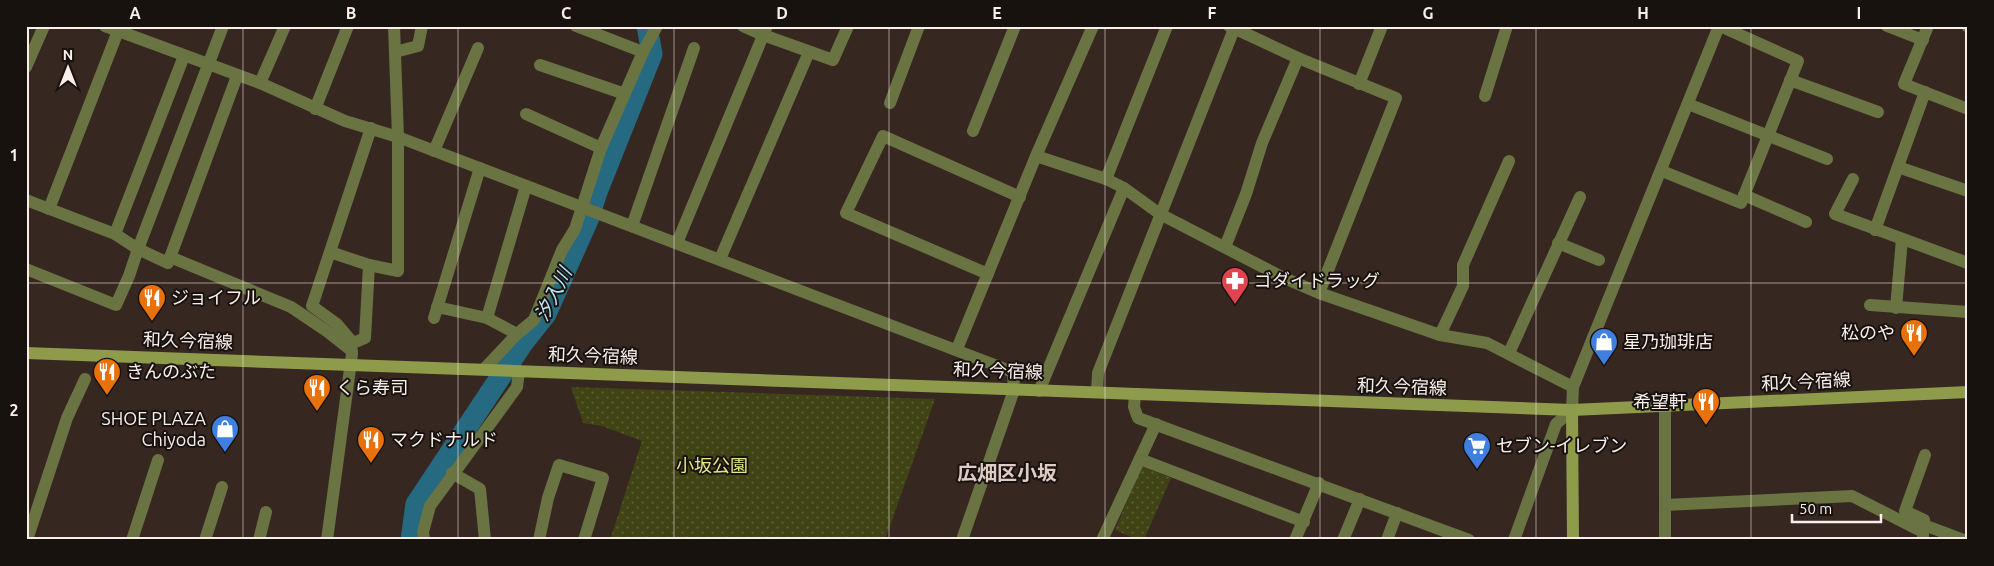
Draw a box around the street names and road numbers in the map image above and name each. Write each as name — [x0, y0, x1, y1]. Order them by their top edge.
street label: 和久今宿線 — [143, 328, 233, 352]
street label: 和久今宿線 — [548, 343, 638, 367]
street label: 和久今宿線 — [953, 358, 1043, 382]
street label: 和久今宿線 — [1760, 369, 1851, 393]
street label: 和久今宿線 — [1357, 374, 1447, 398]

